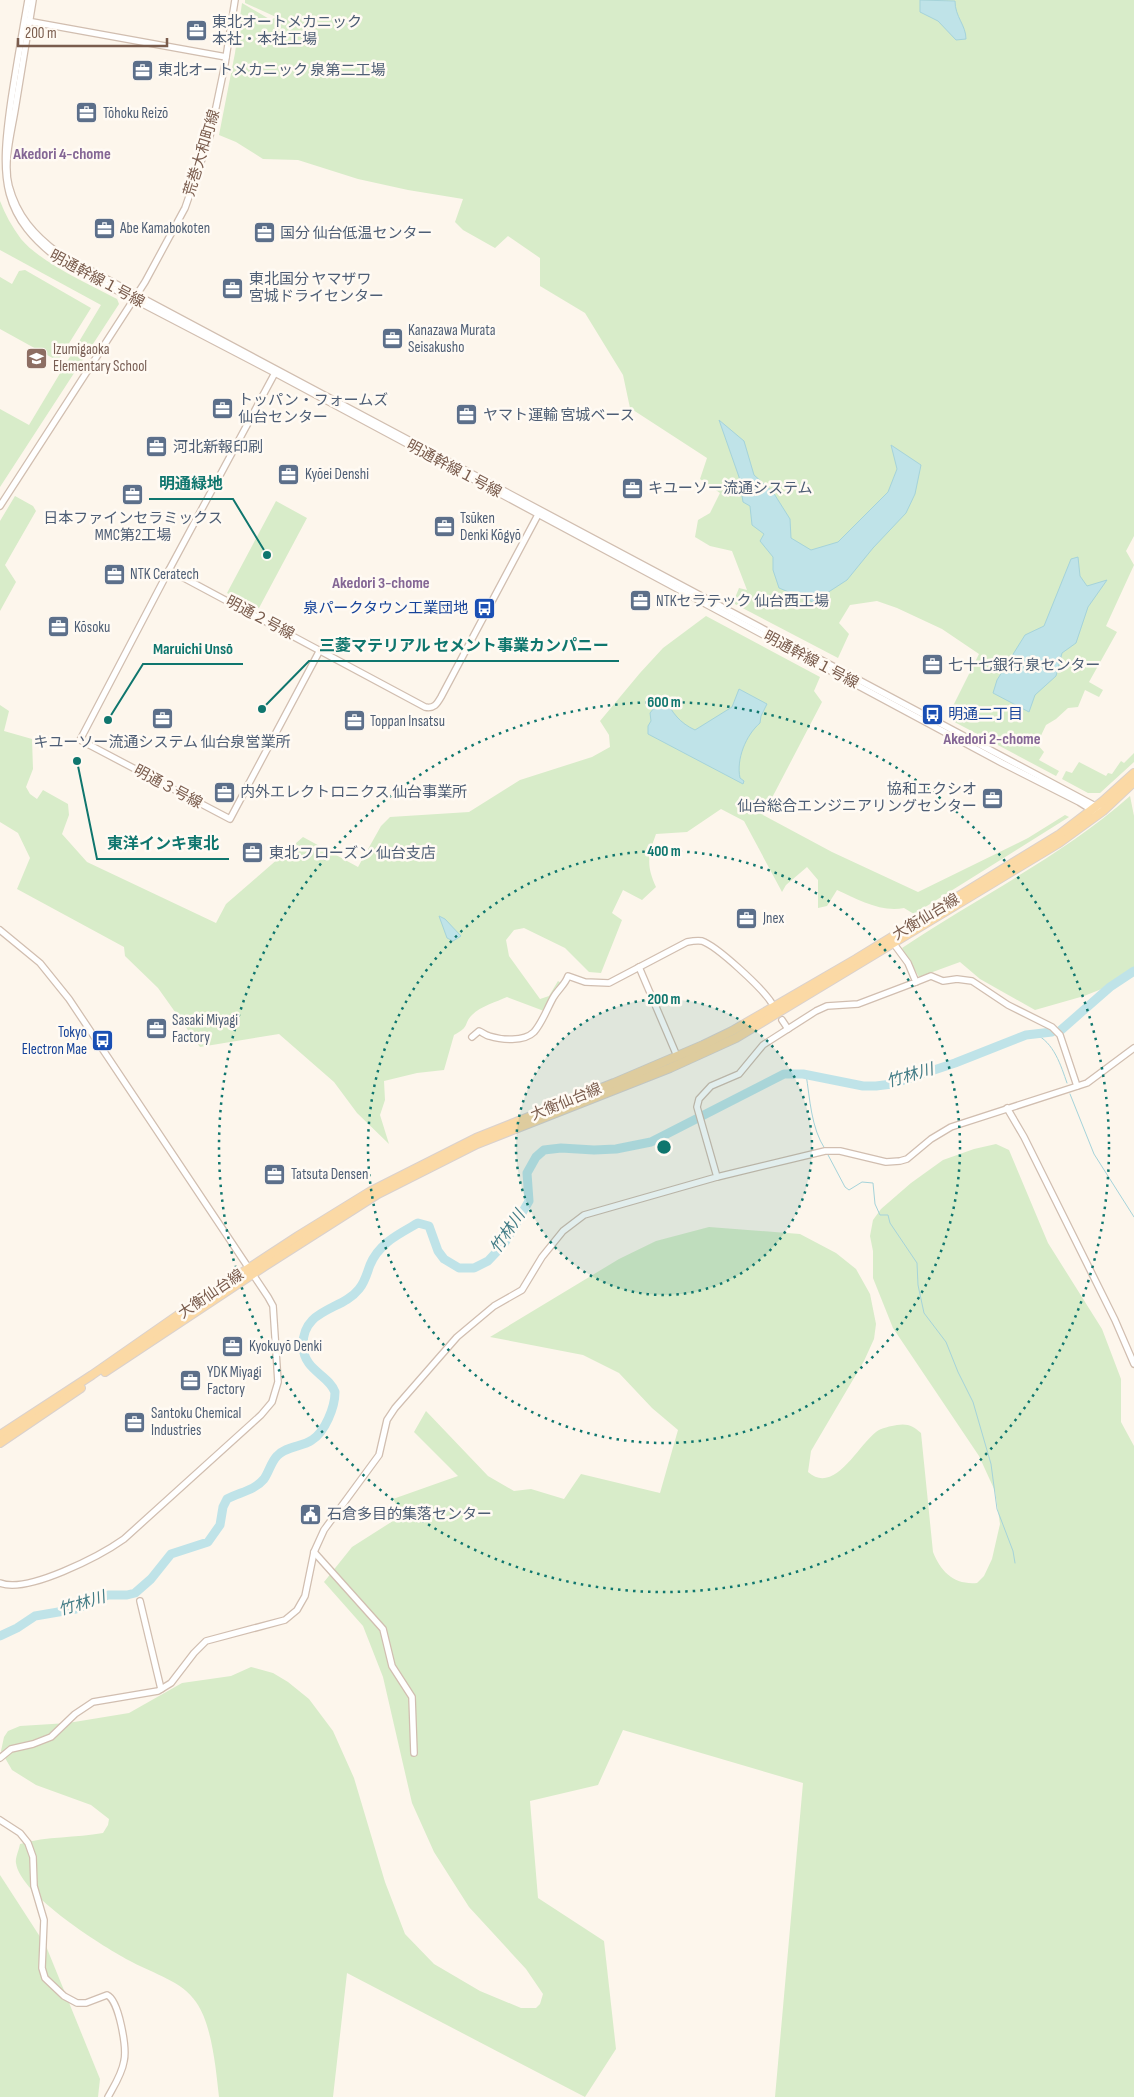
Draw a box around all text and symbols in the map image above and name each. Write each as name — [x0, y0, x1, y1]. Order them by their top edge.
place label: 東北オートメカニック 本社・本社工場 — [212, 13, 362, 49]
scale bar — [18, 15, 166, 47]
office icon: 東北オートメカニック 本社・本社工場 — [184, 19, 208, 43]
text: 200 m — [25, 24, 57, 43]
office icon: 東北オートメカニック 泉第二工場 — [130, 58, 154, 82]
place label: 東北オートメカニック 泉第二工場 — [158, 61, 385, 80]
office icon: Tōhoku Reizō — [75, 101, 99, 125]
place label: Tōhoku Reizō — [103, 104, 168, 123]
street label: 荒巻大和町線 — [180, 107, 224, 199]
district label: Akedori 4-chome — [12, 145, 111, 164]
office icon: Abe Kamabokoten — [92, 216, 116, 240]
place label: Abe Kamabokoten — [119, 219, 210, 238]
office icon: 国分 仙台低温センター — [252, 221, 276, 245]
place label: 国分 仙台低温センター — [280, 224, 432, 243]
street label: 明通幹線１号線 — [46, 246, 148, 312]
place label: 東北国分 ヤマザワ 宮城ドライセンター — [249, 270, 384, 306]
office icon: 東北国分 ヤマザワ 宮城ドライセンター — [221, 276, 245, 300]
place label: Kanazawa Murata Seisakusho — [408, 321, 496, 357]
office icon: Kanazawa Murata Seisakusho — [380, 327, 404, 351]
place label: Izumigaoka Elementary School — [53, 340, 147, 376]
school or university icon: Izumigaoka Elementary School — [25, 346, 49, 370]
place label: トッパン・フォームズ 仙台センター — [238, 391, 388, 427]
office icon: トッパン・フォームズ 仙台センター — [210, 397, 234, 421]
office icon: ヤマト運輸 宮城ベース — [455, 403, 479, 427]
place label: ヤマト運輸 宮城ベース — [483, 406, 635, 425]
office icon: 河北新報印刷 — [145, 435, 169, 459]
street label: 明通幹線１号線 — [403, 436, 505, 502]
place label: 河北新報印刷 — [173, 438, 263, 457]
office icon: Kyōei Denshi — [277, 462, 301, 486]
place label: Kyōei Denshi — [305, 465, 369, 484]
callout: 明通緑地 — [149, 468, 233, 499]
text: 明通緑地 — [159, 475, 223, 494]
office icon: キユーソー流通システム — [620, 476, 644, 500]
place label: キユーソー流通システム — [648, 479, 813, 498]
office icon: 日本ファインセラミックス MMC第2工場 — [121, 483, 145, 507]
place label: 日本ファインセラミックス MMC第2工場 — [43, 509, 223, 545]
place label: Tsūken Denki Kōgyō — [460, 509, 521, 545]
office icon: Tsūken Denki Kōgyō — [432, 515, 456, 539]
office icon: NTK Ceratech — [102, 562, 126, 586]
place label: NTK Ceratech — [130, 565, 199, 584]
district label: Akedori 3-chome — [331, 574, 430, 593]
office icon: NTKセラテック 仙台西工場 — [628, 589, 652, 613]
street label: 明通２号線 — [222, 592, 298, 644]
place label: NTKセラテック 仙台西工場 — [656, 592, 829, 611]
bus stop icon: 泉パークタウン工業団地 — [472, 596, 496, 620]
place label: 泉パークタウン工業団地 — [304, 599, 468, 618]
office icon: Kōsoku — [46, 615, 70, 639]
place label: Kōsoku — [74, 618, 110, 637]
street label: 明通幹線１号線 — [760, 627, 862, 693]
callout: 三菱マテリアル セメント事業カンパニー — [309, 630, 619, 661]
callout: Maruichi Unsō — [143, 633, 243, 664]
text: 三菱マテリアル セメント事業カンパニー — [319, 637, 609, 656]
text: Maruichi Unsō — [153, 640, 233, 659]
office icon: 七十七銀行 泉センター — [920, 653, 944, 677]
place label: 七十七銀行 泉センター — [948, 656, 1100, 675]
text: 600 m — [647, 693, 681, 712]
bus stop icon: 明通二丁目 — [920, 702, 944, 726]
place label: 明通二丁目 — [948, 705, 1023, 724]
office icon: キユーソー流通システム 仙台泉営業所 — [150, 707, 174, 731]
office icon: Toppan Insatsu — [342, 709, 366, 733]
place label: Toppan Insatsu — [370, 712, 445, 731]
district label: Akedori 2-chome — [942, 730, 1041, 749]
place label: キユーソー流通システム 仙台泉営業所 — [34, 733, 290, 752]
street label: 明通３号線 — [130, 761, 206, 813]
office icon: 内外エレクトロニクス 仙台事業所 — [212, 780, 236, 804]
place label: 協和エクシオ 仙台総合エンジニアリングセンター — [737, 780, 977, 816]
place label: 内外エレクトロニクス 仙台事業所 — [240, 783, 467, 802]
office icon: 協和エクシオ 仙台総合エンジニアリングセンター — [981, 786, 1005, 810]
callout: 東洋インキ東北 — [97, 828, 229, 859]
text: 東洋インキ東北 — [107, 835, 219, 854]
office icon: 東北フローズン 仙台支店 — [241, 841, 265, 865]
text: 400 m — [647, 842, 681, 861]
place label: 東北フローズン 仙台支店 — [269, 844, 436, 863]
street label: 大衡仙台線 — [889, 890, 963, 944]
office icon: Jnex — [735, 906, 759, 930]
place label: Jnex — [762, 909, 784, 928]
text: 200 m — [647, 990, 681, 1009]
place label: Sasaki Miyagi Factory — [172, 1011, 238, 1047]
office icon: Sasaki Miyagi Factory — [144, 1017, 168, 1041]
place label: Tokyo Electron Mae — [22, 1023, 87, 1059]
bus stop icon: Tokyo Electron Mae — [91, 1029, 115, 1053]
water label: 竹林川 — [884, 1060, 938, 1092]
street label: 大衡仙台線 — [528, 1079, 604, 1125]
centre of rings — [655, 1138, 673, 1156]
office icon: Tatsuta Densen — [263, 1162, 287, 1186]
place label: Tatsuta Densen — [291, 1165, 368, 1184]
water label: 竹林川 — [487, 1205, 530, 1257]
street label: 大衡仙台線 — [175, 1265, 247, 1323]
office icon: Kyokuyō Denki — [221, 1334, 245, 1358]
place label: Kyokuyō Denki — [249, 1337, 322, 1356]
place label: YDK Miyagi Factory — [207, 1363, 262, 1399]
office icon: YDK Miyagi Factory — [179, 1369, 203, 1393]
place label: Santoku Chemical Industries — [151, 1404, 241, 1440]
office icon: Santoku Chemical Industries — [123, 1410, 147, 1434]
public building icon: 石倉多目的集落センター — [299, 1502, 323, 1526]
place label: 石倉多目的集落センター — [327, 1505, 492, 1524]
water label: 竹林川 — [56, 1587, 110, 1620]

